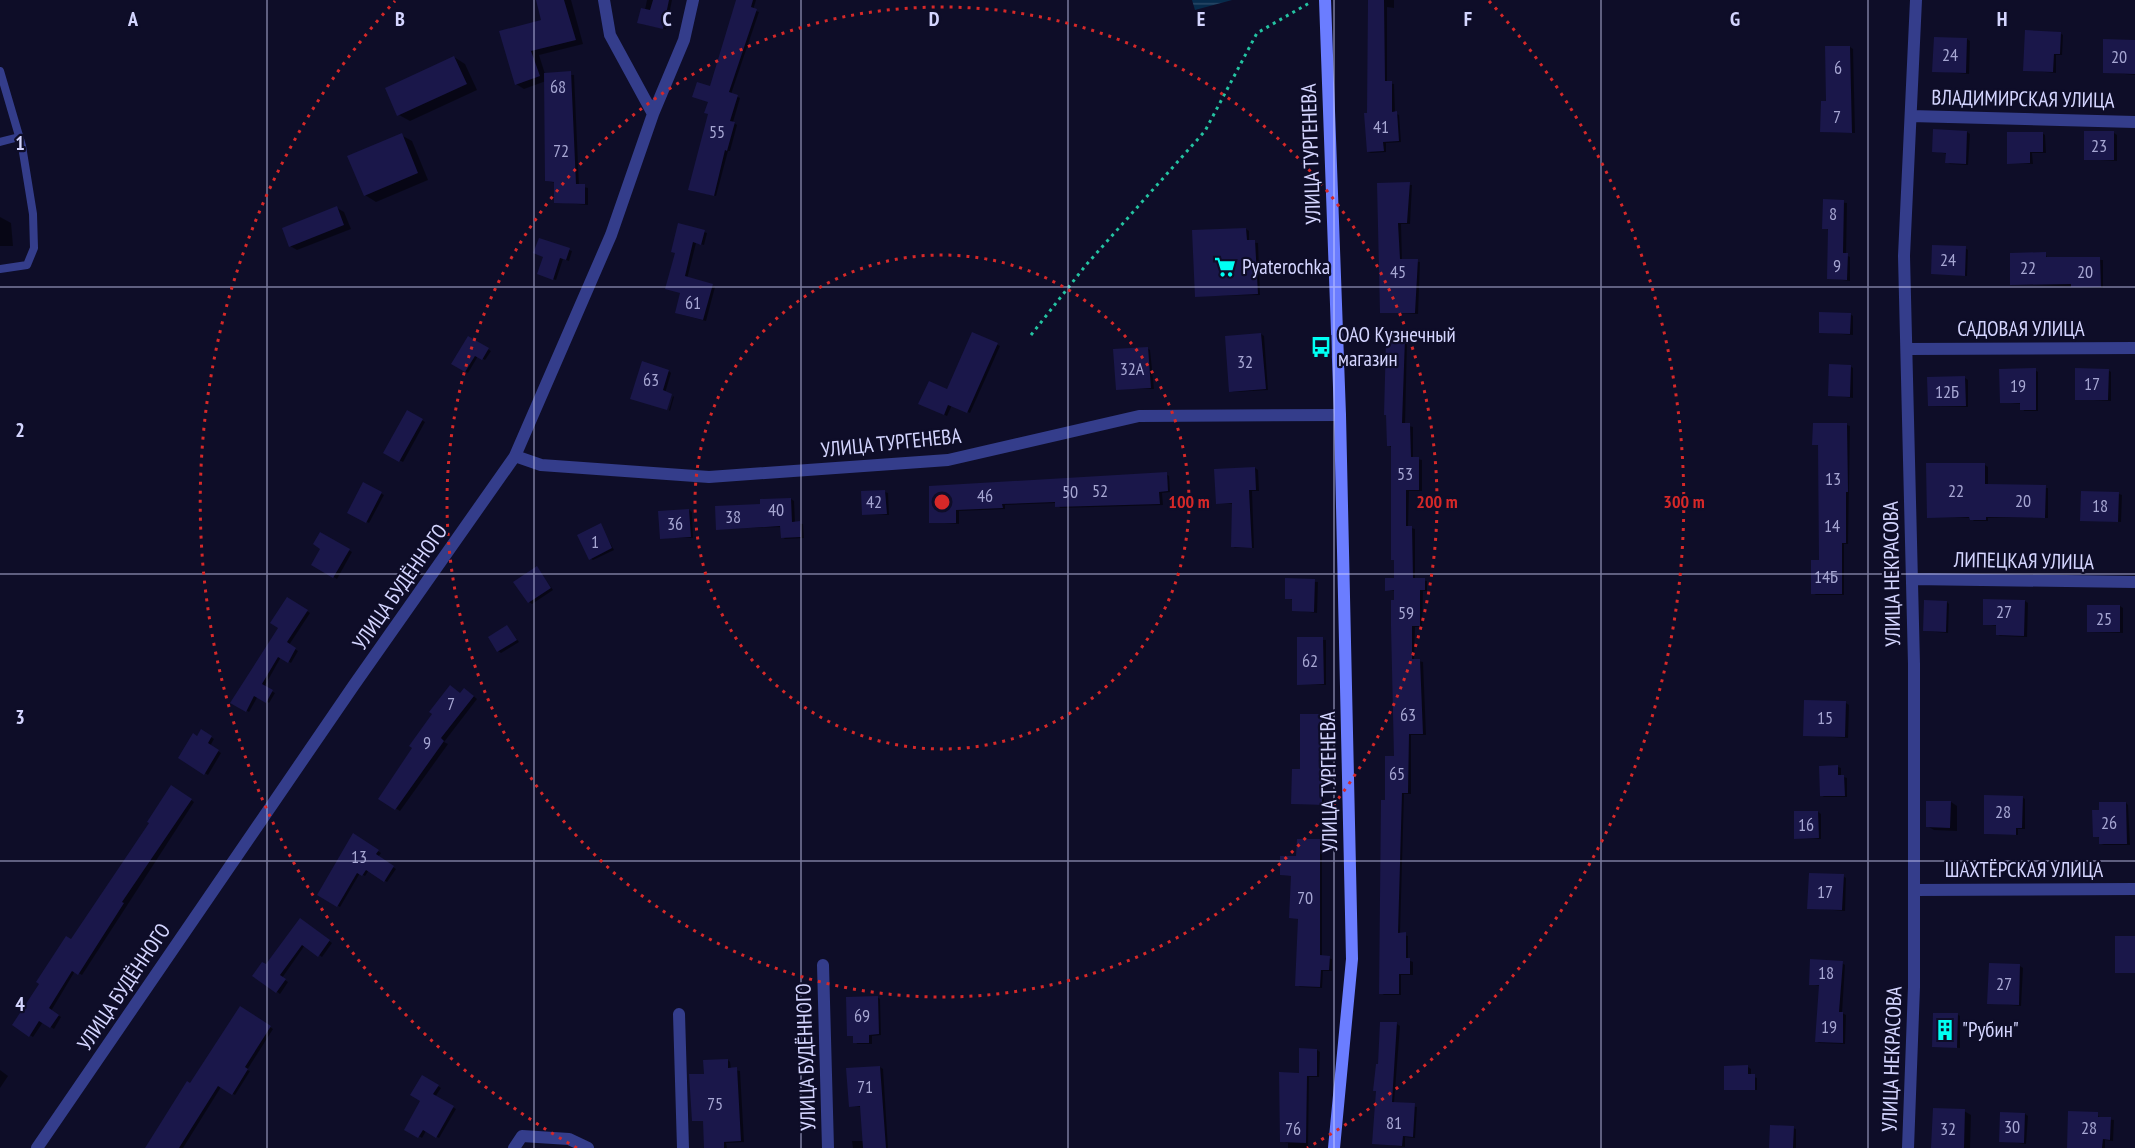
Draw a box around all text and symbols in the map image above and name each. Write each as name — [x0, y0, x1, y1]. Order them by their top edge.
text: A — [127, 6, 139, 32]
text: B — [395, 6, 405, 32]
text: C — [662, 6, 672, 32]
text: D — [929, 6, 940, 32]
text: E — [1197, 6, 1205, 32]
text: F — [1464, 6, 1472, 32]
text: G — [1730, 6, 1740, 32]
text: H — [1997, 6, 2007, 32]
house number: 24 — [1942, 43, 1958, 66]
house number: 20 — [2111, 45, 2127, 68]
house number: 6 — [1834, 56, 1842, 79]
house number: 68 — [550, 75, 566, 98]
street label: УЛИЦА ТУРГЕНЕВА — [1295, 83, 1326, 225]
street label: ВЛАДИМИРСКАЯ УЛИЦА — [1931, 83, 2115, 114]
house number: 7 — [1833, 105, 1841, 128]
house number: 41 — [1373, 115, 1389, 138]
house number: 55 — [709, 120, 725, 143]
text: 1 — [15, 130, 25, 156]
house number: 23 — [2091, 134, 2107, 157]
house number: 72 — [553, 139, 569, 162]
house number: 8 — [1829, 202, 1837, 225]
house number: 24 — [1940, 248, 1956, 271]
place label: Pyaterochka — [1242, 253, 1330, 280]
house number: 9 — [1833, 254, 1841, 277]
supermarket icon: Pyaterochka — [1213, 255, 1237, 279]
house number: 22 — [2020, 256, 2036, 279]
house number: 45 — [1390, 260, 1406, 283]
house number: 20 — [2077, 260, 2093, 283]
house number: 61 — [685, 291, 701, 314]
street label: САДОВАЯ УЛИЦА — [1957, 315, 2085, 342]
place label: ОАО Кузнечный магазин — [1338, 321, 1456, 372]
bus stop icon: ОАО Кузнечный магазин — [1309, 335, 1333, 359]
house number: 32 — [1237, 350, 1253, 373]
house number: 32А — [1120, 357, 1145, 380]
house number: 63 — [643, 368, 659, 391]
house number: 17 — [2084, 372, 2100, 395]
house number: 19 — [2010, 374, 2026, 397]
house number: 12Б — [1935, 380, 1959, 403]
text: 2 — [15, 417, 25, 443]
street label: УЛИЦА ТУРГЕНЕВА — [819, 422, 962, 463]
house number: 53 — [1397, 462, 1413, 485]
house number: 13 — [1825, 467, 1841, 490]
house number: 52 — [1092, 479, 1108, 502]
house number: 22 — [1948, 479, 1964, 502]
house number: 50 — [1062, 480, 1078, 503]
house number: 46 — [977, 484, 993, 507]
house number: 20 — [2015, 489, 2031, 512]
house number: 42 — [866, 490, 882, 513]
text: 100 m — [1168, 490, 1210, 513]
text: 200 m — [1416, 490, 1458, 513]
text: 300 m — [1663, 490, 1705, 513]
centre of rings — [932, 492, 952, 512]
house number: 18 — [2092, 494, 2108, 517]
house number: 40 — [768, 498, 784, 521]
street label: УЛИЦА НЕКРАСОВА — [1877, 501, 1906, 647]
house number: 38 — [725, 505, 741, 528]
house number: 36 — [667, 512, 683, 535]
house number: 14 — [1824, 514, 1840, 537]
street label: УЛИЦА БУДЁННОГО — [346, 518, 453, 655]
house number: 1 — [591, 530, 599, 553]
street label: ЛИПЕЦКАЯ УЛИЦА — [1953, 546, 2094, 575]
house number: 14Б — [1814, 565, 1838, 588]
house number: 27 — [1996, 600, 2012, 623]
house number: 59 — [1398, 601, 1414, 624]
house number: 25 — [2096, 607, 2112, 630]
house number: 62 — [1302, 649, 1318, 672]
house number: 7 — [447, 692, 455, 715]
house number: 63 — [1400, 703, 1416, 726]
text: 3 — [15, 704, 25, 730]
house number: 15 — [1817, 706, 1833, 729]
street label: УЛИЦА ТУРГЕНЕВА — [1314, 711, 1343, 853]
house number: 9 — [423, 731, 431, 754]
house number: 65 — [1389, 762, 1405, 785]
house number: 28 — [1995, 800, 2011, 823]
house number: 26 — [2101, 811, 2117, 834]
house number: 16 — [1798, 813, 1814, 836]
house number: 13 — [351, 845, 367, 868]
street label: ШАХТЁРСКАЯ УЛИЦА — [1945, 856, 2103, 883]
house number: 17 — [1817, 880, 1833, 903]
house number: 70 — [1297, 886, 1313, 909]
street label: УЛИЦА БУДЁННОГО — [71, 918, 176, 1055]
house number: 18 — [1818, 961, 1834, 984]
house number: 27 — [1996, 972, 2012, 995]
street label: УЛИЦА БУДЁННОГО — [789, 983, 822, 1131]
street label: УЛИЦА НЕКРАСОВА — [1875, 986, 1908, 1132]
text: 4 — [15, 991, 25, 1017]
house number: 69 — [854, 1004, 870, 1027]
house number: 19 — [1821, 1015, 1837, 1038]
place label: "Рубин" — [1962, 1016, 2019, 1043]
building icon: "Рубин" — [1933, 1018, 1957, 1042]
house number: 71 — [857, 1075, 873, 1098]
house number: 75 — [707, 1092, 723, 1115]
house number: 81 — [1386, 1111, 1402, 1134]
house number: 30 — [2004, 1115, 2020, 1138]
house number: 28 — [2081, 1116, 2097, 1139]
house number: 76 — [1285, 1117, 1301, 1140]
house number: 32 — [1940, 1117, 1956, 1140]

